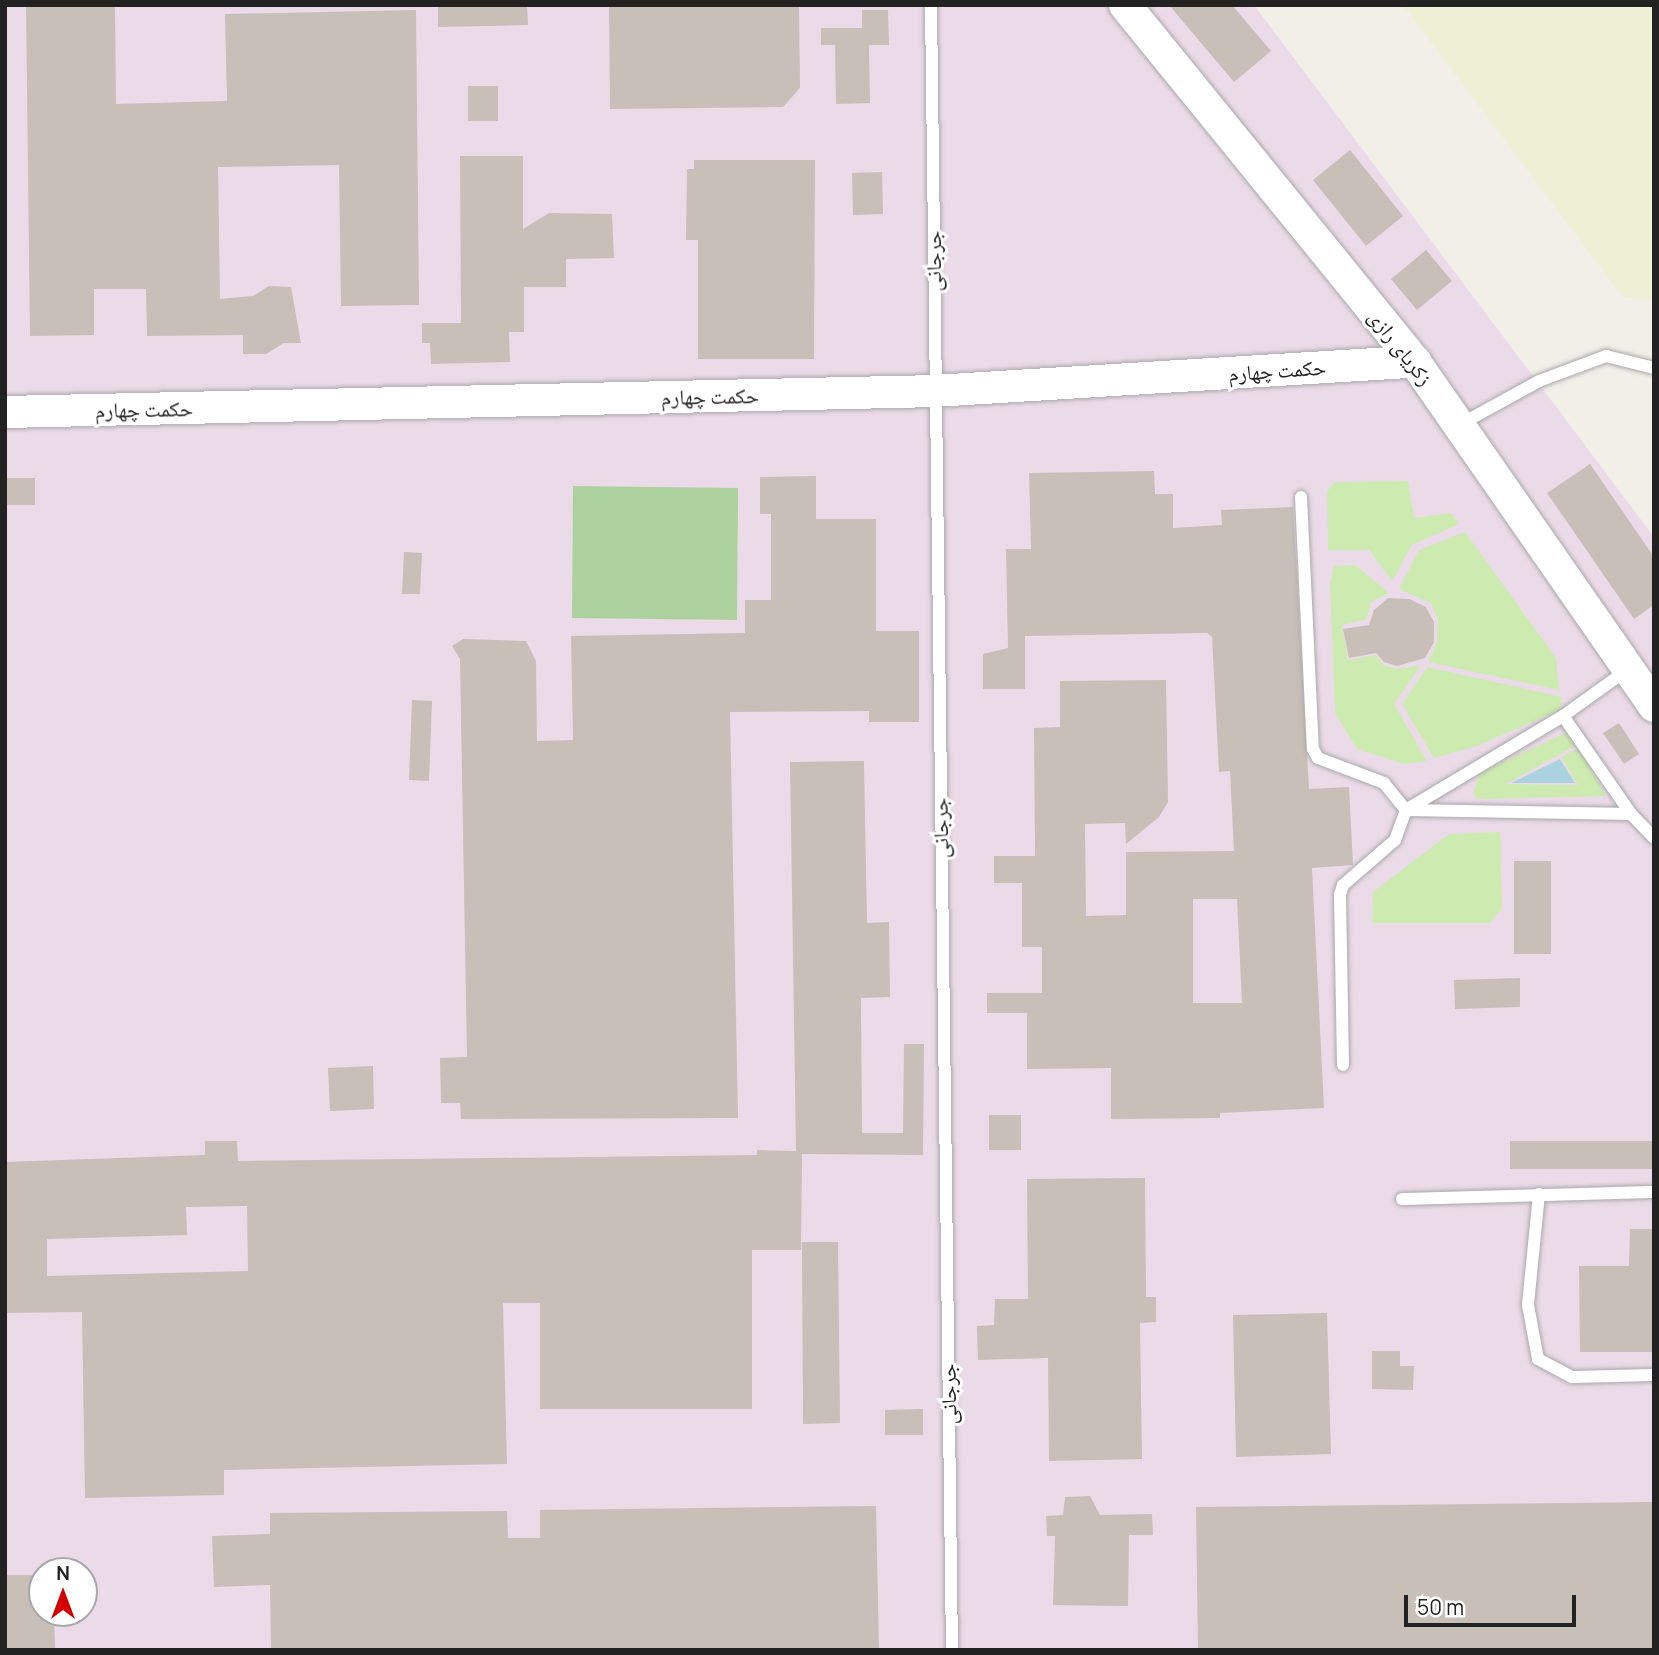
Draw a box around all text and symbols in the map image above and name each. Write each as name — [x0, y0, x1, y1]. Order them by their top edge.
street label: جرجانی — [920, 231, 946, 291]
street label: زکریای رازی — [1364, 304, 1438, 390]
street label: حکمت چهارم — [1227, 354, 1327, 386]
street label: حکمت چهارم — [661, 383, 759, 409]
street label: حکمت چهارم — [95, 396, 193, 422]
street label: جرجانی — [927, 797, 953, 859]
street label: جرجانی — [935, 1363, 961, 1425]
north arrow — [28, 1557, 98, 1627]
text: N — [56, 1560, 70, 1586]
scale bar — [1407, 1582, 1578, 1626]
text: 50 m — [1417, 1593, 1464, 1621]

